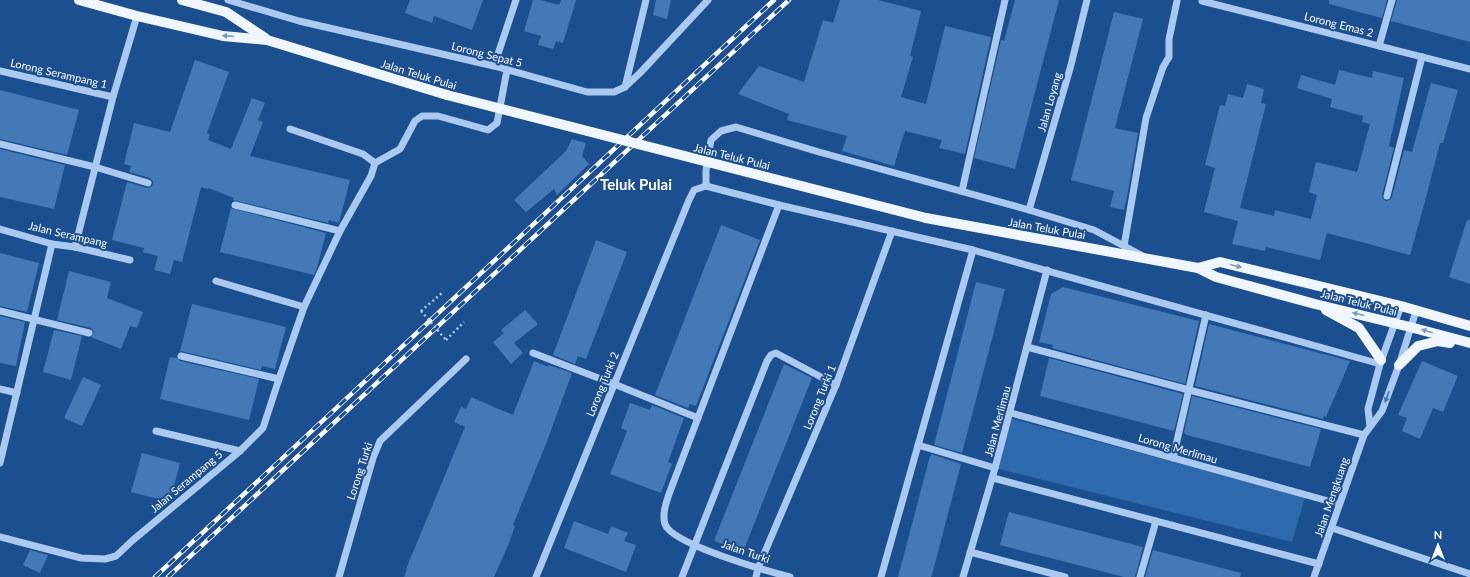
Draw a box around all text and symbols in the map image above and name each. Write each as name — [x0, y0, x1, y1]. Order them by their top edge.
street label: Lorong Emas 2 — [1303, 9, 1375, 39]
one-way arrow — [222, 33, 234, 40]
street label: Lorong Sepat 5 — [450, 39, 524, 69]
street label: Lorong Serampang 1 — [9, 56, 109, 90]
street label: Jalan Teluk Pulai — [380, 56, 459, 92]
street label: Jalan Loyang — [1034, 71, 1064, 133]
street label: Jalan Teluk Pulai — [693, 140, 772, 172]
district label: Teluk Pulai — [600, 175, 672, 193]
street label: Jalan Teluk Pulai — [1007, 215, 1087, 241]
street label: Jalan Serampang — [27, 219, 109, 249]
one-way arrow — [1230, 263, 1242, 269]
street label: Jalan Teluk Pulai — [1320, 286, 1399, 318]
one-way arrow — [1351, 311, 1364, 317]
one-way arrow — [1420, 328, 1432, 334]
street label: Lorong Turki 2 — [583, 350, 621, 418]
street label: Lorong Turki 1 — [800, 363, 838, 431]
street label: Jalan Merlimau — [981, 384, 1013, 458]
one-way arrow — [1383, 391, 1389, 403]
street label: Lorong Merlimau — [1137, 430, 1219, 466]
street label: Lorong Turki — [344, 440, 374, 501]
street label: Jalan Serampang 5 — [147, 447, 225, 515]
street label: Jalan Mengkuang — [1311, 455, 1351, 539]
north arrow — [1418, 525, 1458, 565]
text: N — [1434, 528, 1442, 541]
street label: Jalan Turki — [720, 537, 772, 565]

